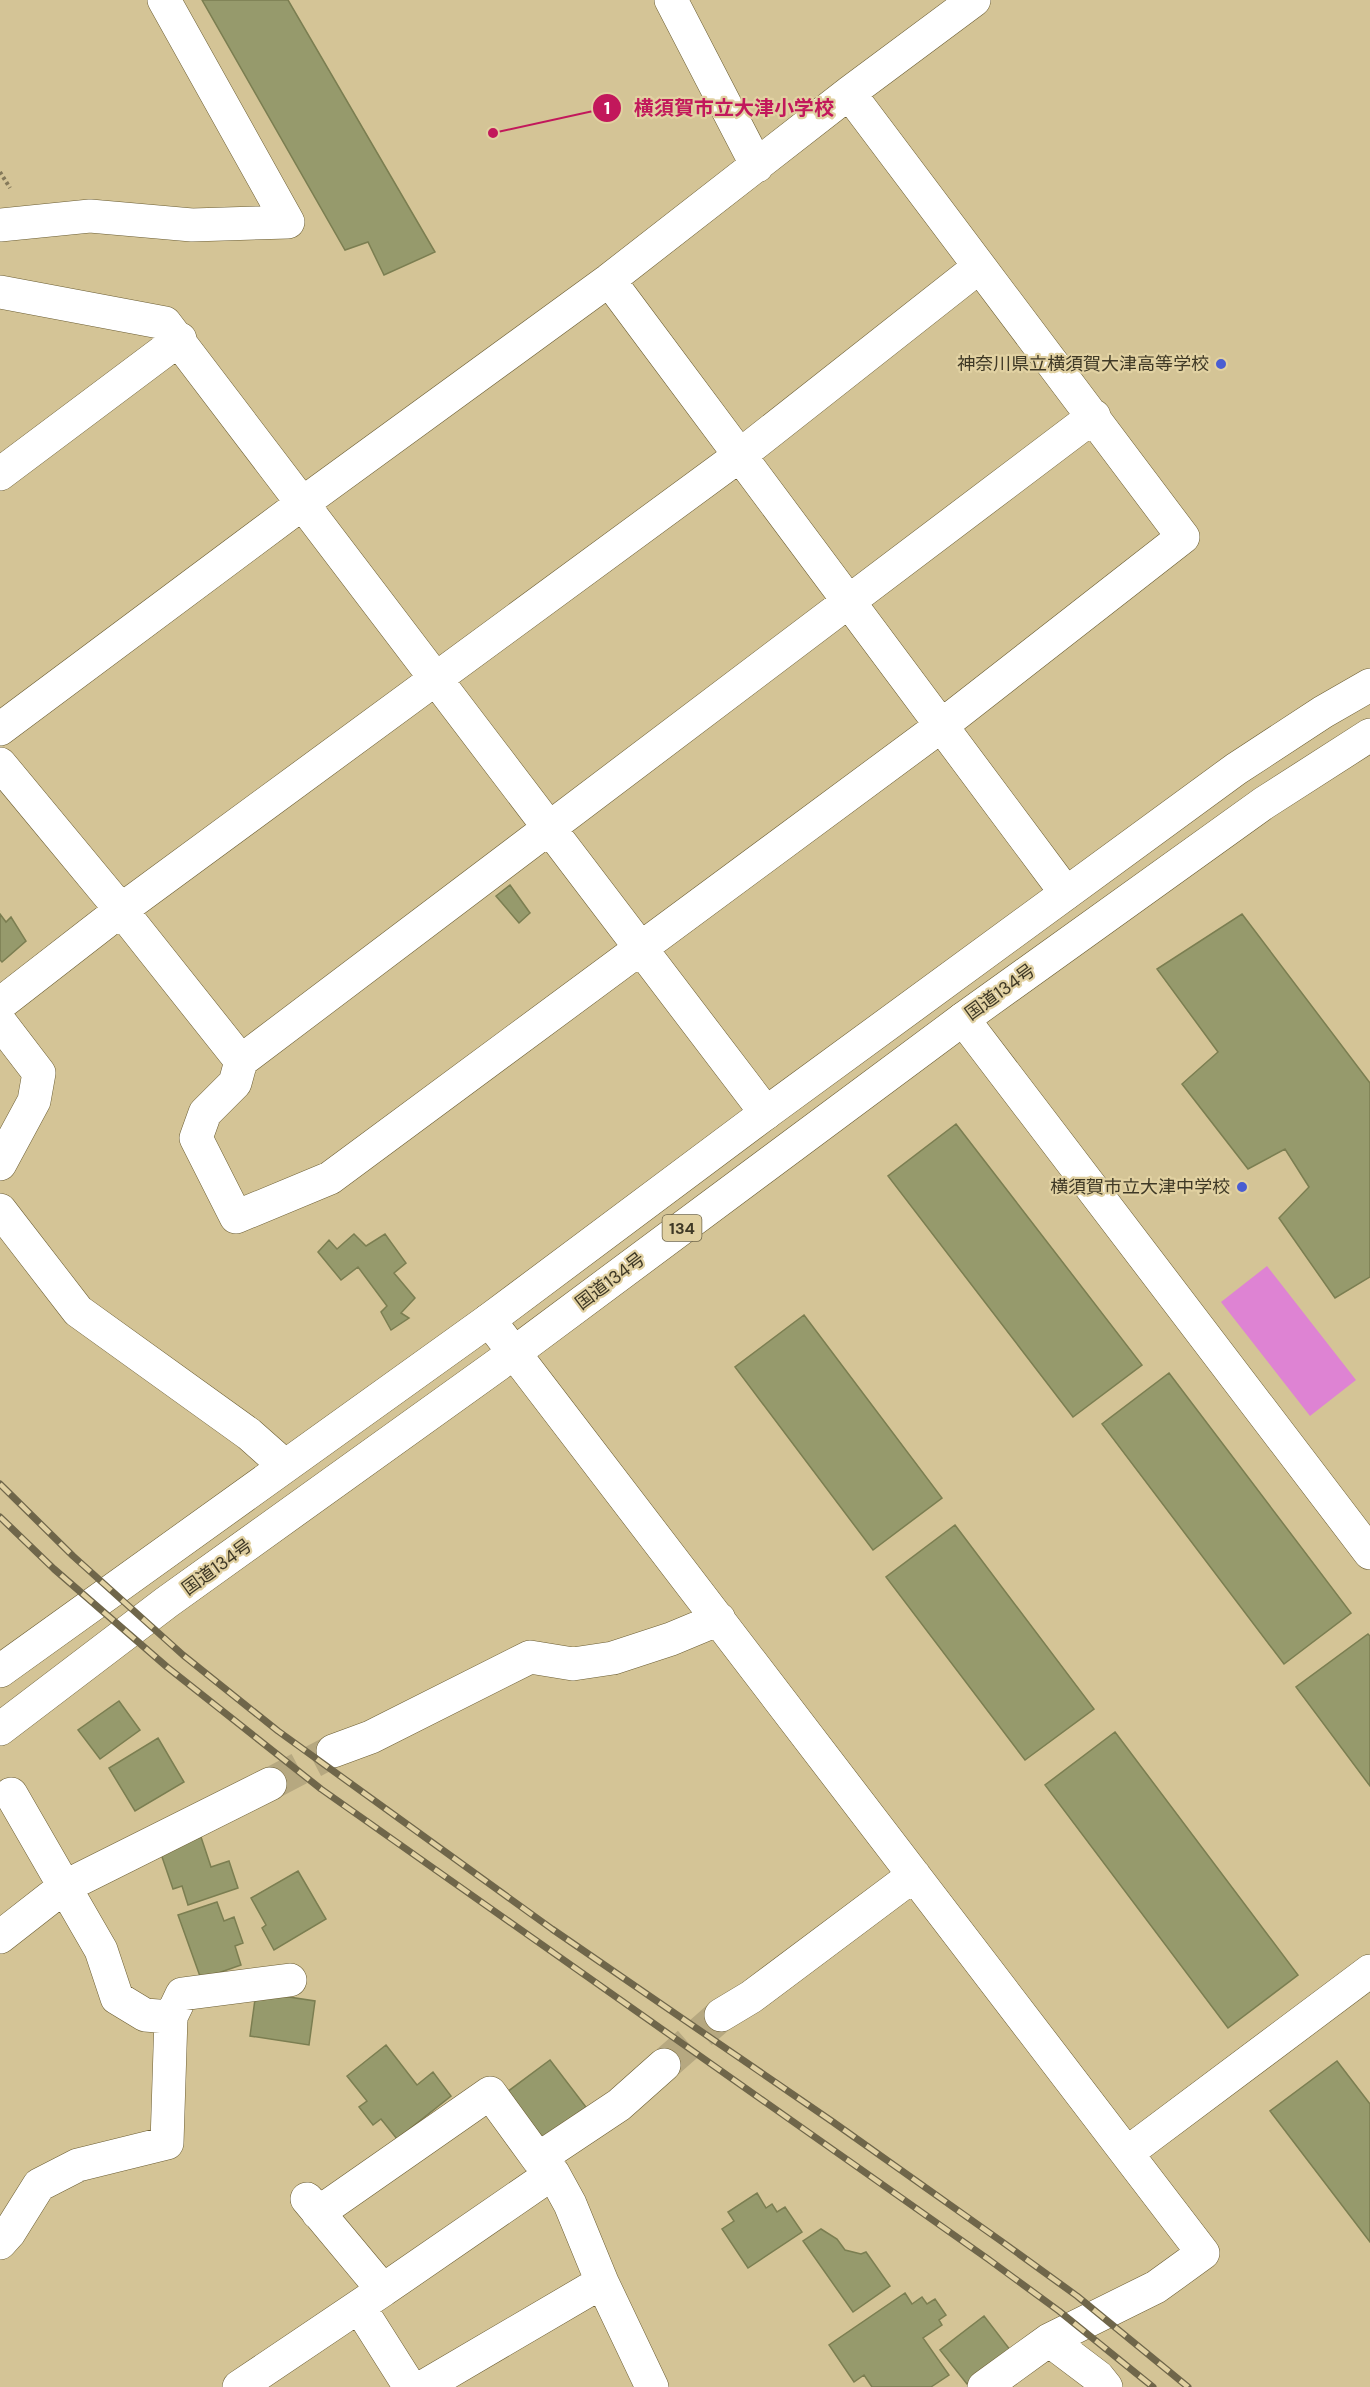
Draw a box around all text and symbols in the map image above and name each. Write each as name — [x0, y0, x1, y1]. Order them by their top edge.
callout: 横須賀市立大津小学校 — [592, 89, 846, 127]
text: 横須賀市立大津小学校 — [634, 95, 834, 121]
text: 1 — [604, 96, 610, 120]
place label: 神奈川県立横須賀大津高等学校 — [957, 352, 1209, 376]
marker: 神奈川県立横須賀大津高等学校 — [1214, 357, 1228, 371]
street label: 国道134号 — [960, 958, 1040, 1026]
place label: 横須賀市立大津中学校 — [1050, 1175, 1230, 1199]
marker: 横須賀市立大津中学校 — [1235, 1180, 1249, 1194]
road number: 134 — [662, 1215, 702, 1241]
street label: 国道134号 — [570, 1247, 650, 1315]
street label: 国道134号 — [177, 1533, 257, 1601]

